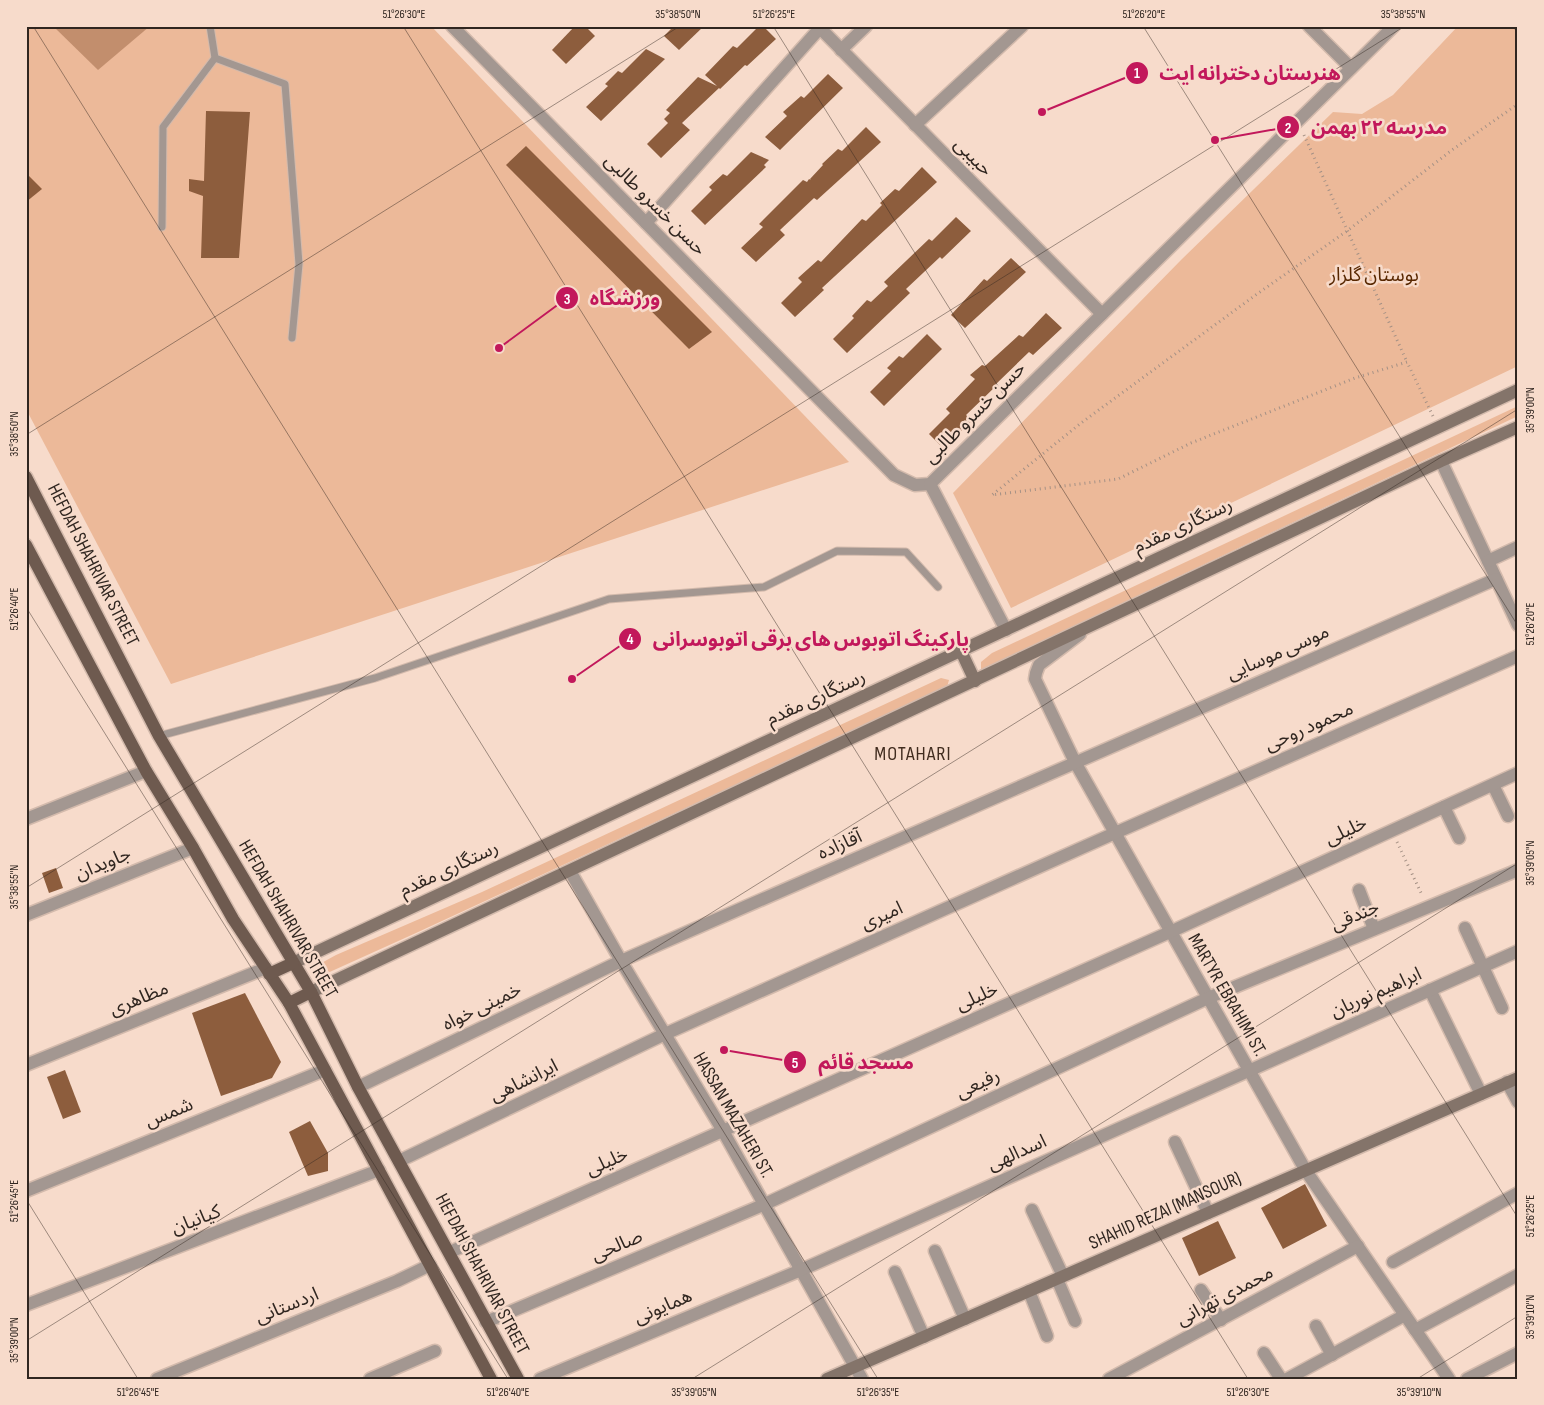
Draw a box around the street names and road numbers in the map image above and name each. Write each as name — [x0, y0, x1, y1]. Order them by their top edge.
street label: حبیبی — [949, 133, 997, 181]
street label: حسن خسرو طالبی — [599, 149, 711, 261]
street label: حسن خسرو طالبی — [919, 357, 1031, 469]
street label: HEFDAH SHAHRIVAR STREET — [42, 480, 144, 650]
street label: رستگاری مقدم — [1130, 493, 1237, 561]
street label: موسی موسایی — [1223, 620, 1333, 686]
street label: رستگاری مقدم — [763, 665, 870, 733]
street label: محمود روحی — [1261, 697, 1357, 757]
street label: خلیلی — [1321, 811, 1371, 851]
street label: آقازاده — [814, 824, 867, 865]
street label: HEFDAH SHAHRIVAR STREET — [233, 836, 343, 1002]
street label: رستگاری مقدم — [396, 836, 503, 904]
street label: جاویدان — [72, 842, 134, 886]
street label: جندقی — [1327, 896, 1383, 936]
street label: امیری — [857, 897, 907, 935]
street label: MARTYR EBRAHIMI ST. — [1183, 930, 1271, 1060]
street label: ابراهیم نوریان — [1327, 963, 1426, 1025]
street label: مظاهری — [106, 977, 172, 1021]
street label: خمینی خواه — [439, 978, 525, 1036]
street label: خلیلی — [952, 978, 1002, 1016]
street label: HASSAN MAZAHERI ST. — [688, 1048, 778, 1182]
street label: ایرانشاهی — [486, 1055, 562, 1107]
street label: رفیعی — [952, 1064, 1004, 1104]
street label: شمس — [142, 1093, 196, 1133]
street label: اسدالهی — [984, 1130, 1050, 1176]
street label: خلیلی — [582, 1143, 632, 1181]
street label: SHAHID REZAI (MANSOUR) — [1085, 1167, 1245, 1255]
street label: HEFDAH SHAHRIVAR STREET — [430, 1190, 534, 1359]
street label: کیانیان — [168, 1200, 225, 1240]
street label: صالحی — [588, 1225, 646, 1267]
street label: محمدی تهرانی — [1173, 1261, 1277, 1331]
street label: اردستانی — [252, 1283, 322, 1329]
street label: همایونی — [630, 1284, 696, 1330]

